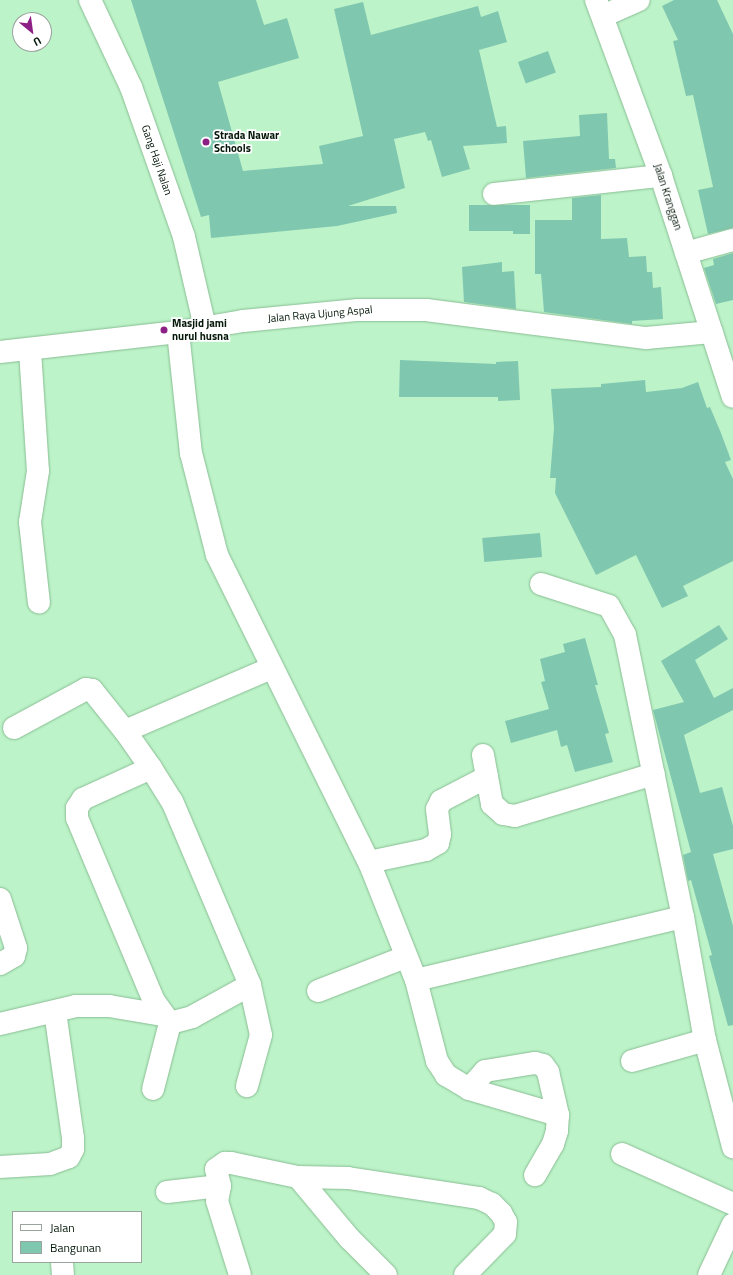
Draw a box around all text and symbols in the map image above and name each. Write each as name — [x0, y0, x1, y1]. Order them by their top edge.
north arrow — [12, 12, 52, 52]
text: U — [30, 33, 44, 50]
street label: Gang Haji Nalan — [139, 123, 175, 197]
place label: Strada Nawar Schools — [214, 129, 279, 155]
marker: Strada Nawar Schools — [201, 137, 211, 147]
street label: Jalan Kranggan — [651, 162, 685, 232]
street label: Jalan Raya Ujung Aspal — [267, 303, 373, 325]
place label: Masjid jami nurul husna — [172, 317, 229, 343]
marker: Masjid jami nurul husna — [159, 325, 169, 335]
legend — [12, 1211, 142, 1263]
text: Jalan — [50, 1218, 75, 1237]
text: Bangunan — [50, 1238, 101, 1257]

